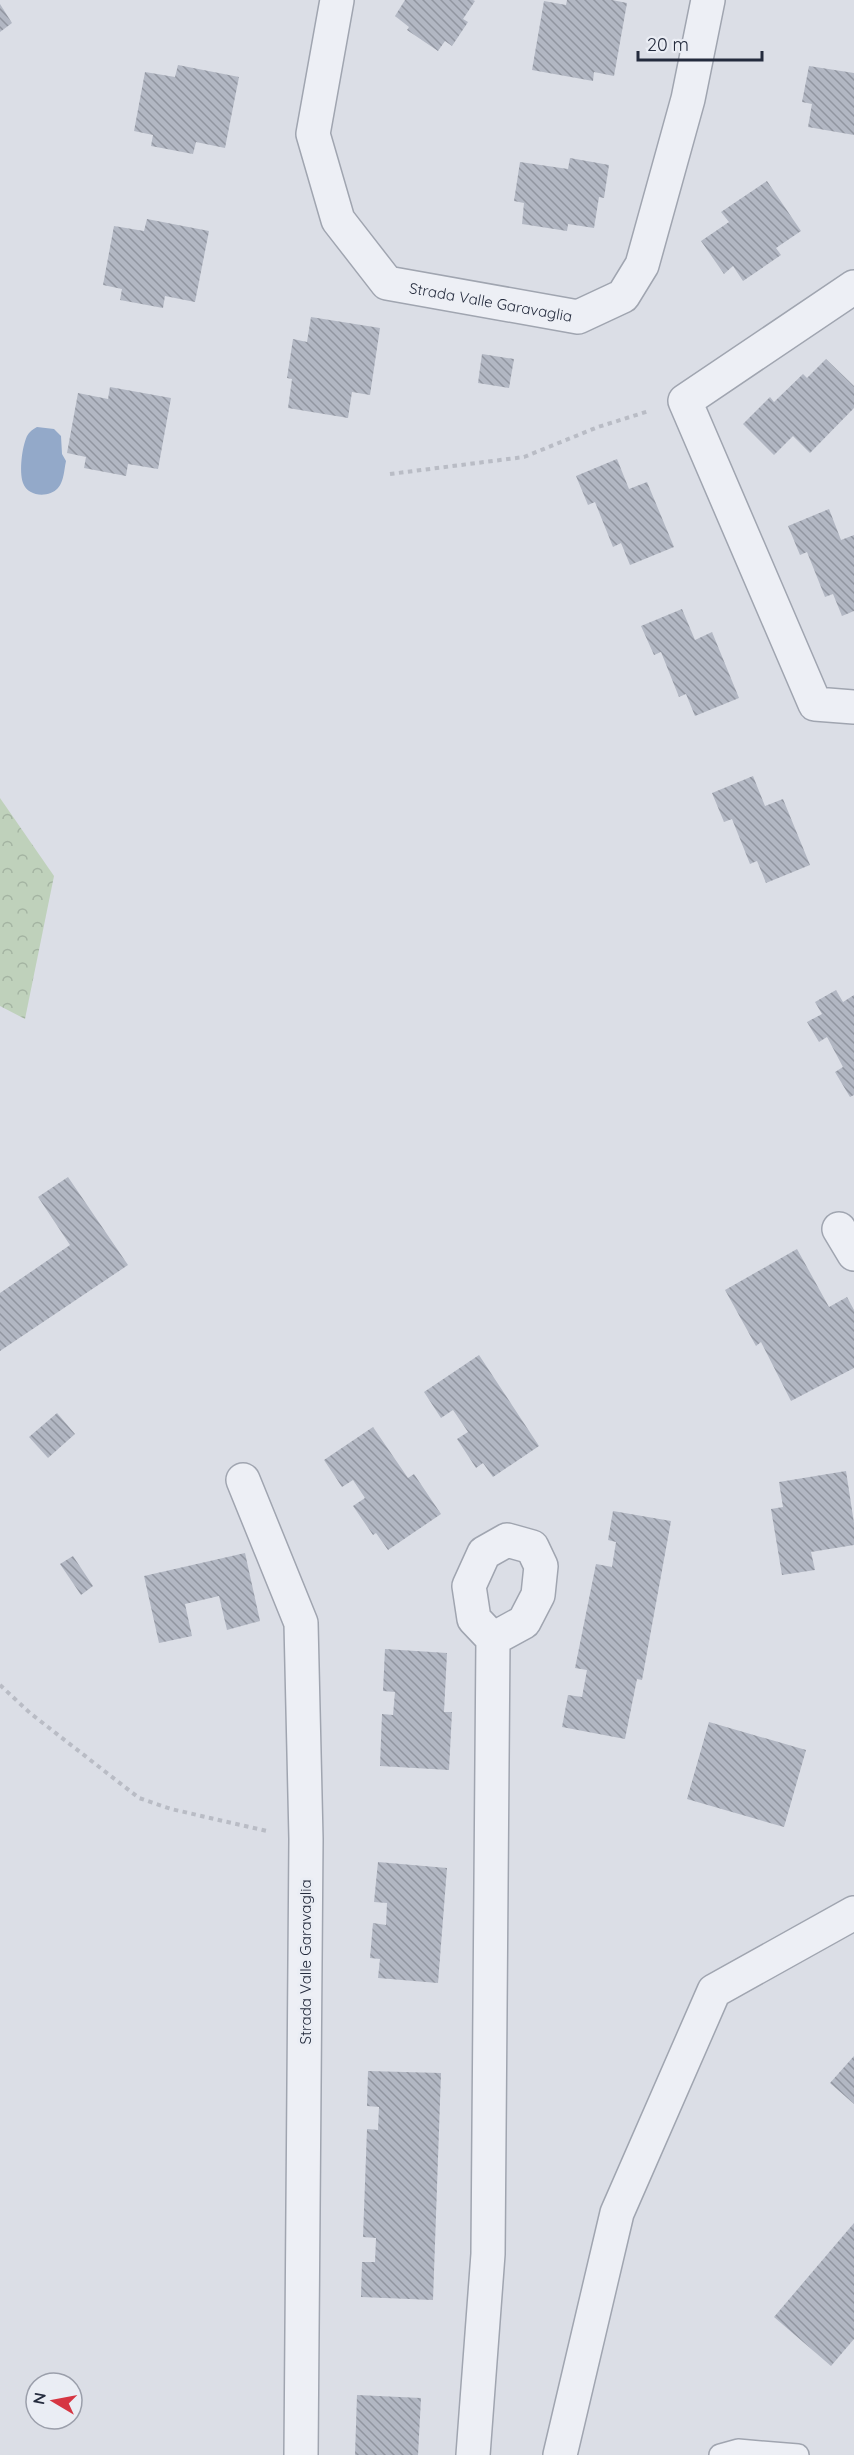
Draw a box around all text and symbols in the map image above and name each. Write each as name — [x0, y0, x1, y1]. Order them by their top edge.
scale bar — [638, 24, 762, 62]
text: 20 m — [647, 33, 689, 56]
street label: Strada Valle Garavaglia — [408, 278, 574, 325]
street label: Strada Valle Garavaglia — [296, 1879, 315, 2045]
north arrow — [24, 2371, 84, 2431]
text: N — [28, 2391, 50, 2406]

